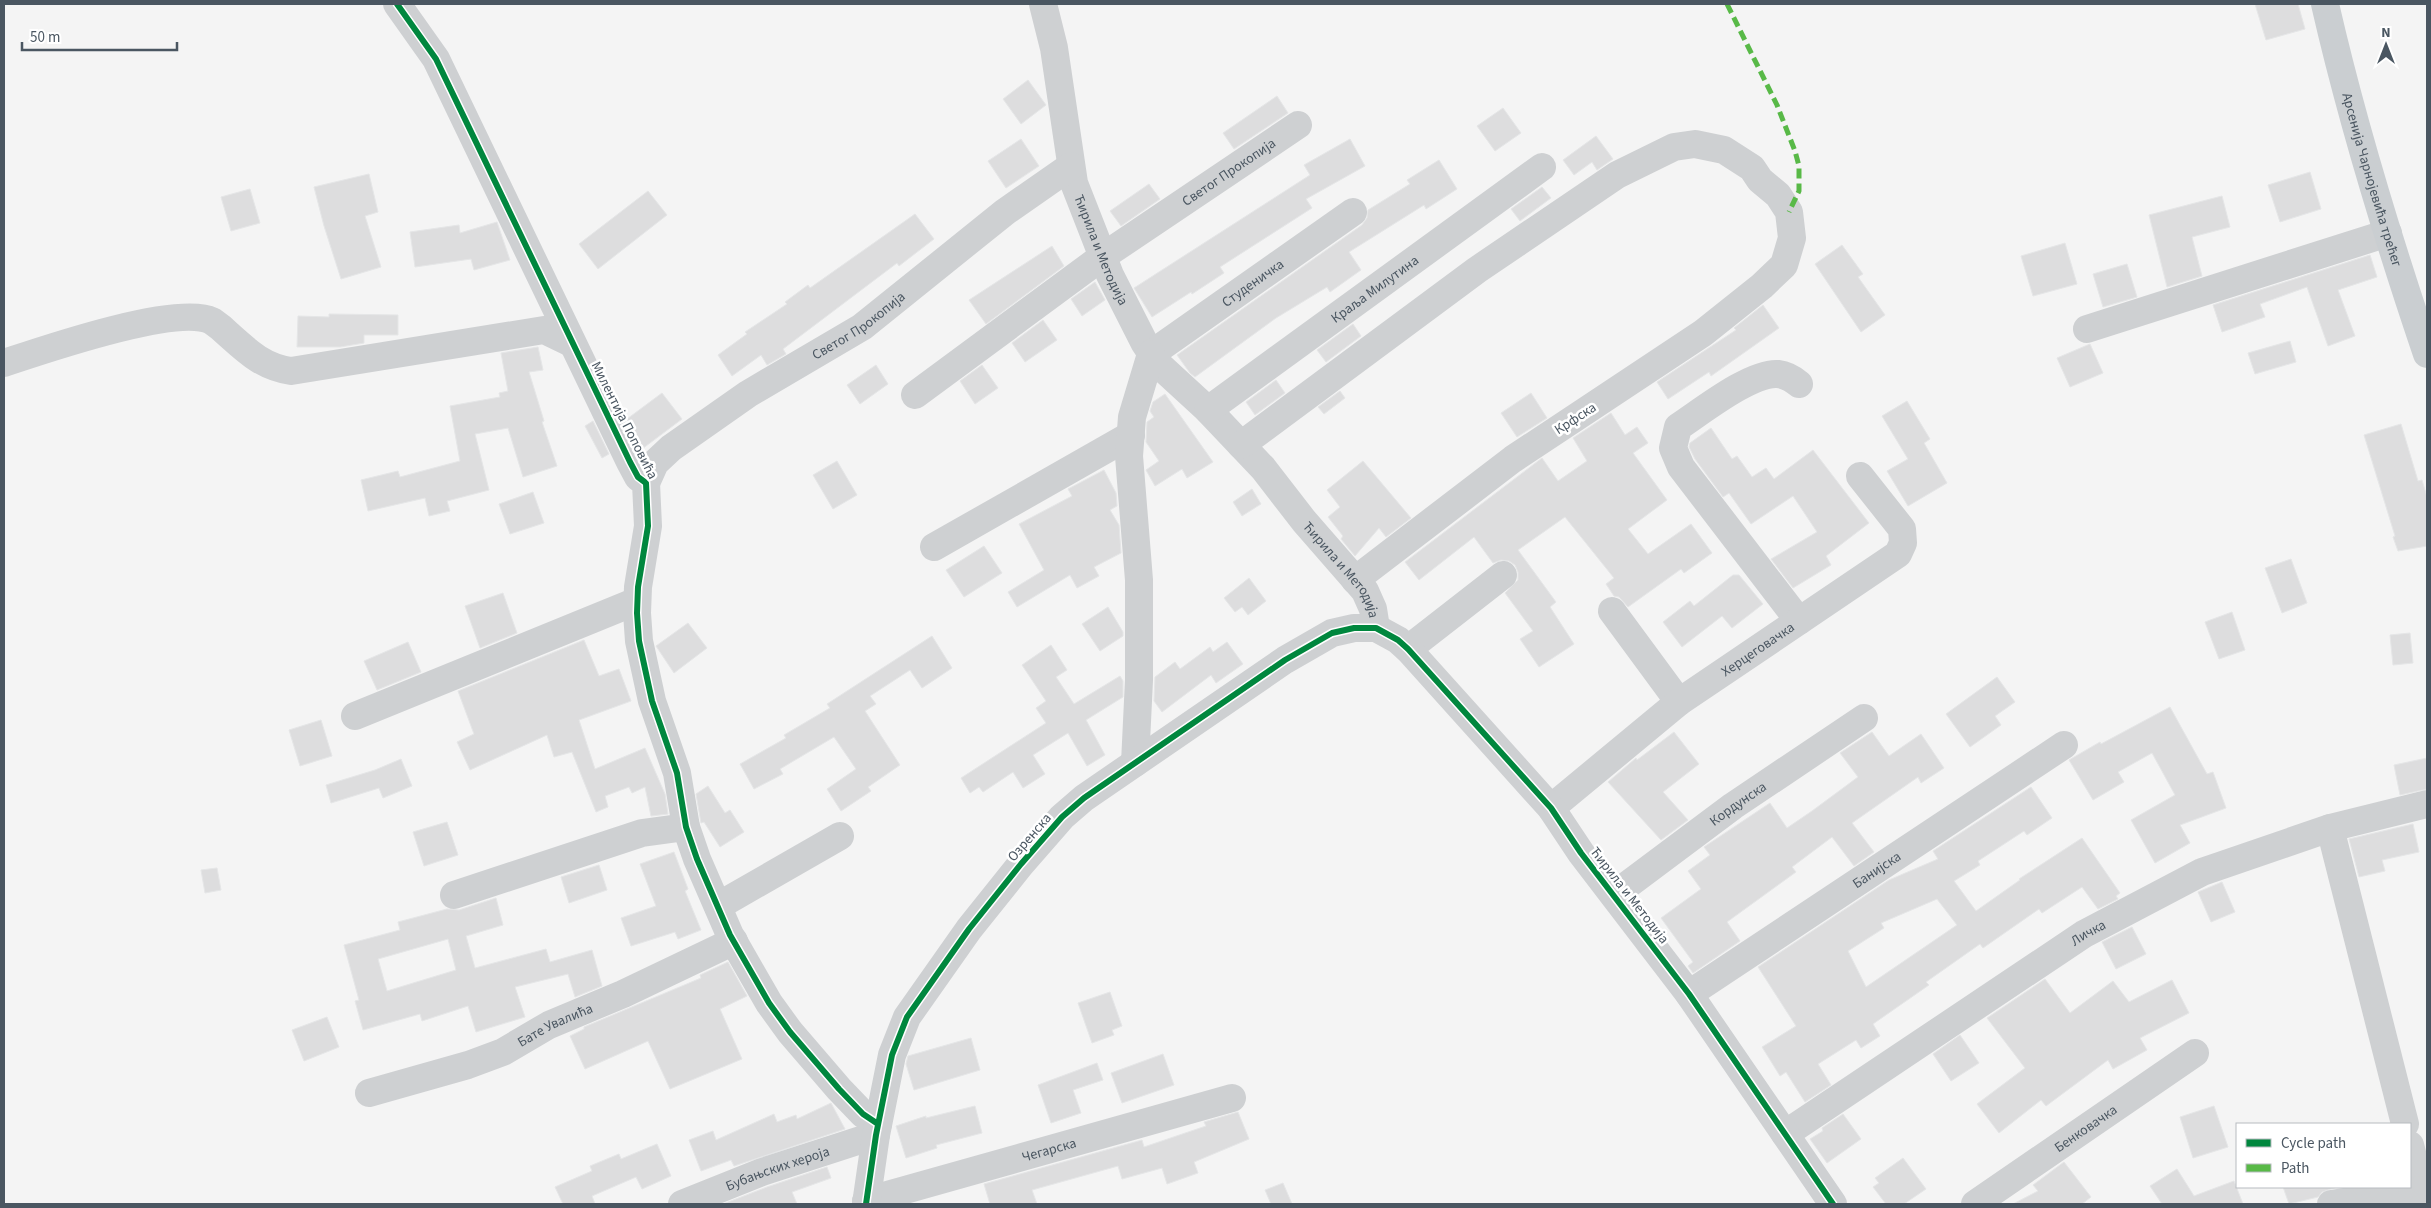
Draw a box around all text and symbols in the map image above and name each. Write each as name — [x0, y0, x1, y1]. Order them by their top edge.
scale bar — [22, 20, 178, 52]
north arrow — [2361, 20, 2411, 70]
text: N — [2381, 23, 2391, 43]
text: 50 m — [30, 27, 60, 48]
street label: Арсенија Чарнојевића трећег — [2336, 91, 2407, 270]
street label: Светог Прокопија — [1178, 134, 1280, 211]
street label: Ћирила и Методија — [1069, 192, 1133, 309]
street label: Краља Милутина — [1327, 251, 1423, 328]
street label: Студеничка — [1218, 255, 1288, 312]
street label: Светог Прокопија — [808, 287, 910, 365]
street label: Милентија Поповића — [586, 358, 662, 483]
street label: Крфска — [1551, 398, 1600, 440]
street label: Ћирила и Методија — [1298, 518, 1383, 619]
street label: Херцеговачка — [1717, 618, 1799, 682]
street label: Кордунска — [1706, 777, 1771, 831]
street label: Озренска — [1003, 809, 1056, 866]
street label: Ћирила и Методија — [1585, 843, 1673, 948]
street label: Банијска — [1849, 847, 1905, 894]
street label: Личка — [2067, 915, 2110, 951]
street label: Бате Увалића — [514, 999, 596, 1052]
street label: Бенковачка — [2051, 1100, 2122, 1158]
legend — [2236, 1123, 2411, 1188]
street label: Чегарска — [1020, 1133, 1079, 1168]
text: Cycle path — [2281, 1133, 2346, 1154]
street label: Бубањских хероја — [723, 1142, 832, 1197]
text: Path — [2281, 1158, 2309, 1179]

